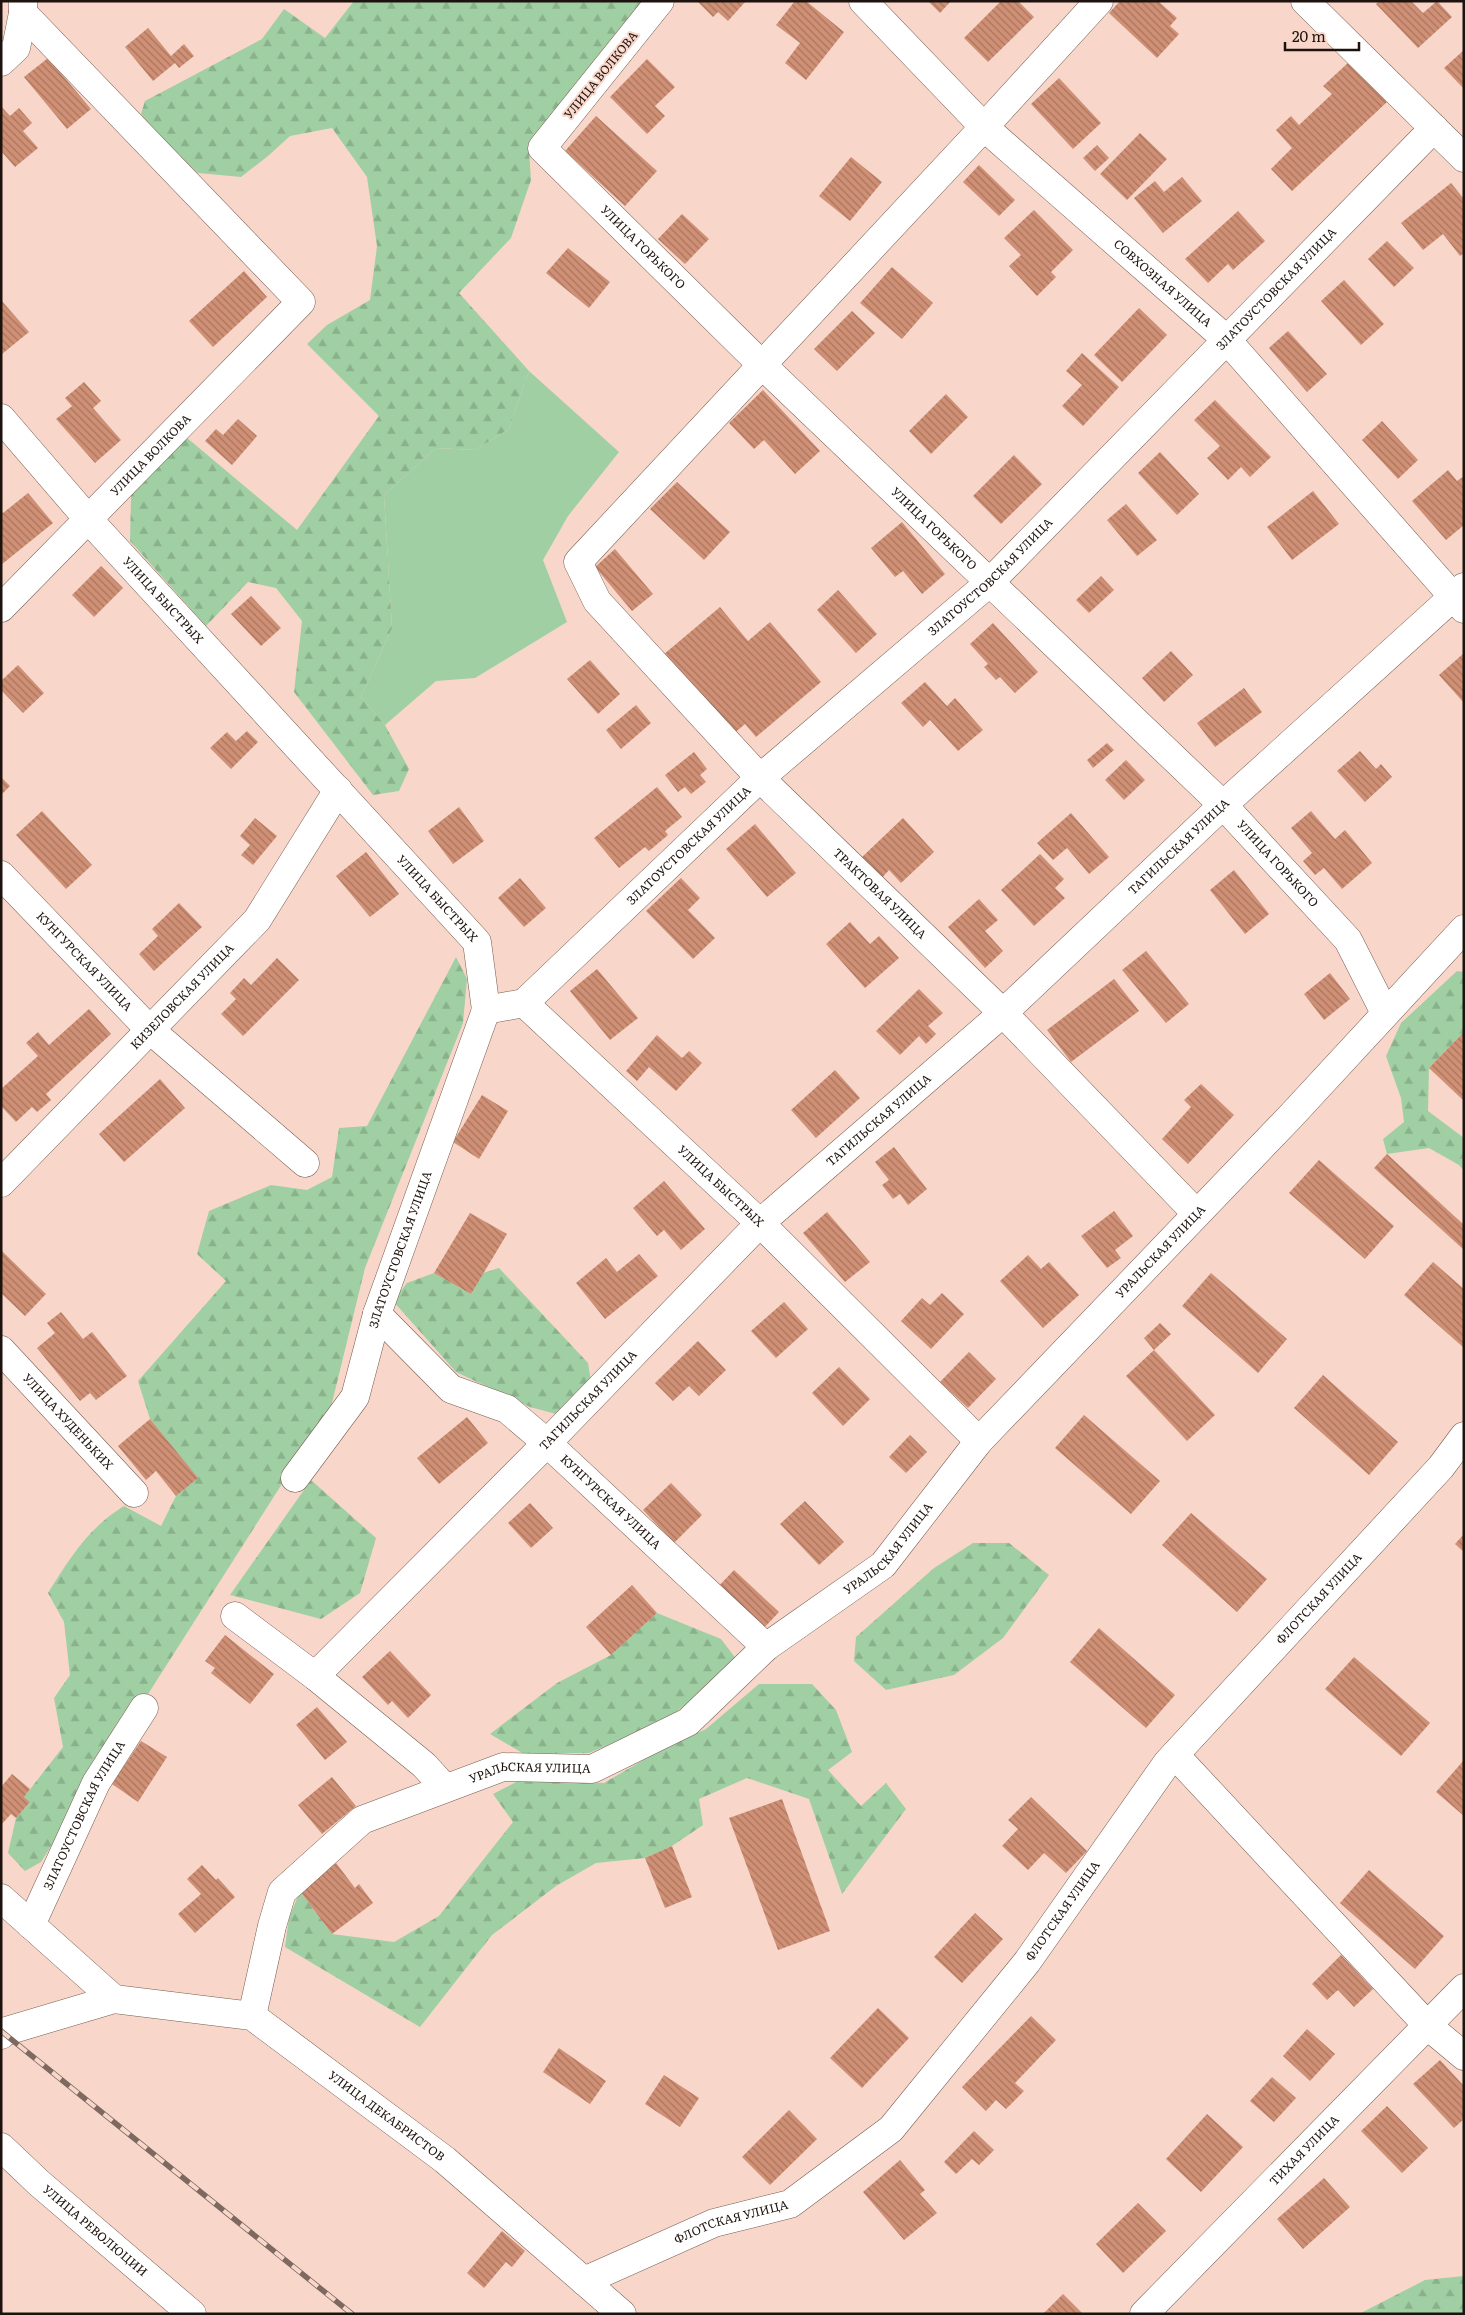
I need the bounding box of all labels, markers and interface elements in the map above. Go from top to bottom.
scale bar [1285,20,1359,52]
text: 20 m [1292,24,1326,47]
street label: УЛИЦА ВОЛКОВА [559,26,641,122]
street label: УЛИЦА ГОРЬКОГО [597,201,690,293]
street label: ЗЛАТОУСТОВСКАЯ УЛИЦА [1211,223,1340,354]
street label: СОВХОЗНАЯ УЛИЦА [1110,235,1216,331]
street label: УЛИЦА ВОЛКОВА [106,409,195,500]
street label: УЛИЦА ГОРЬКОГО [887,483,982,574]
street label: ЗЛАТОУСТОВСКАЯ УЛИЦА [923,513,1056,639]
street label: УЛИЦА БЫСТРЫХ [119,552,209,648]
street label: ЗЛАТОУСТОВСКАЯ УЛИЦА [622,781,755,909]
street label: ТАГИЛЬСКАЯ УЛИЦА [1123,794,1233,899]
street label: УЛИЦА ГОРЬКОГО [1233,816,1323,911]
street label: ТРАКТОВАЯ УЛИЦА [829,843,931,943]
street label: УЛИЦА БЫСТРЫХ [393,850,483,946]
street label: КУНГУРСКАЯ УЛИЦА [33,907,137,1015]
street label: КИЗЕЛОВСКАЯ УЛИЦА [126,939,238,1053]
street label: ТАГИЛЬСКАЯ УЛИЦА [822,1069,935,1170]
street label: УЛИЦА БЫСТРЫХ [674,1141,769,1231]
street label: ЗЛАТОУСТОВСКАЯ УЛИЦА [364,1168,436,1330]
street label: УРАЛЬСКАЯ УЛИЦА [1111,1200,1209,1302]
street label: ТАГИЛЬСКАЯ УЛИЦА [535,1345,641,1454]
street label: УЛИЦА ХУДЕНЬКИХ [19,1369,118,1474]
street label: КУНГУРСКАЯ УЛИЦА [557,1450,666,1553]
street label: УРАЛЬСКАЯ УЛИЦА [839,1498,936,1598]
street label: ФЛОТСКАЯ УЛИЦА [1271,1548,1366,1648]
street label: ЗЛАТОУСТОВСКАЯ УЛИЦА [38,1736,129,1893]
street label: УРАЛЬСКАЯ УЛИЦА [466,1757,591,1787]
street label: ФЛОТСКАЯ УЛИЦА [1020,1857,1104,1965]
street label: УЛИЦА ДЕКАБРИСТОВ [325,2066,449,2165]
street label: ТИХАЯ УЛИЦА [1265,2110,1343,2189]
street label: УЛИЦА РЕВОЛЮЦИИ [39,2180,152,2280]
street label: ФЛОТСКАЯ УЛИЦА [671,2195,790,2248]

